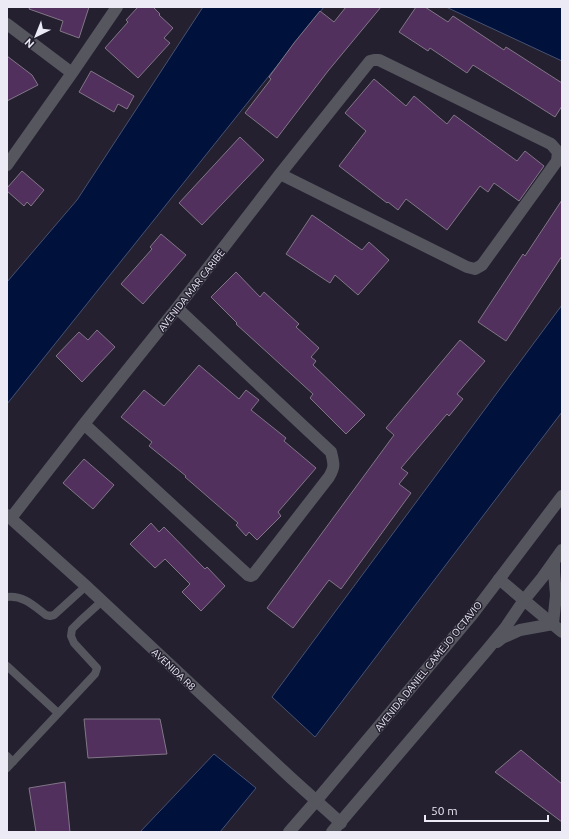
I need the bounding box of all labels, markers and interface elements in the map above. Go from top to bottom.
north arrow [16,16,56,56]
text: N [22,36,36,51]
street label: AVENIDA MAR CARIBE [156,247,227,333]
street label: AVENIDA DANIEL CAMEJO OCTAVIO [373,599,484,733]
street label: AVENIDA R8 [150,646,198,692]
scale bar [425,797,548,823]
text: 50 m [431,804,458,817]

